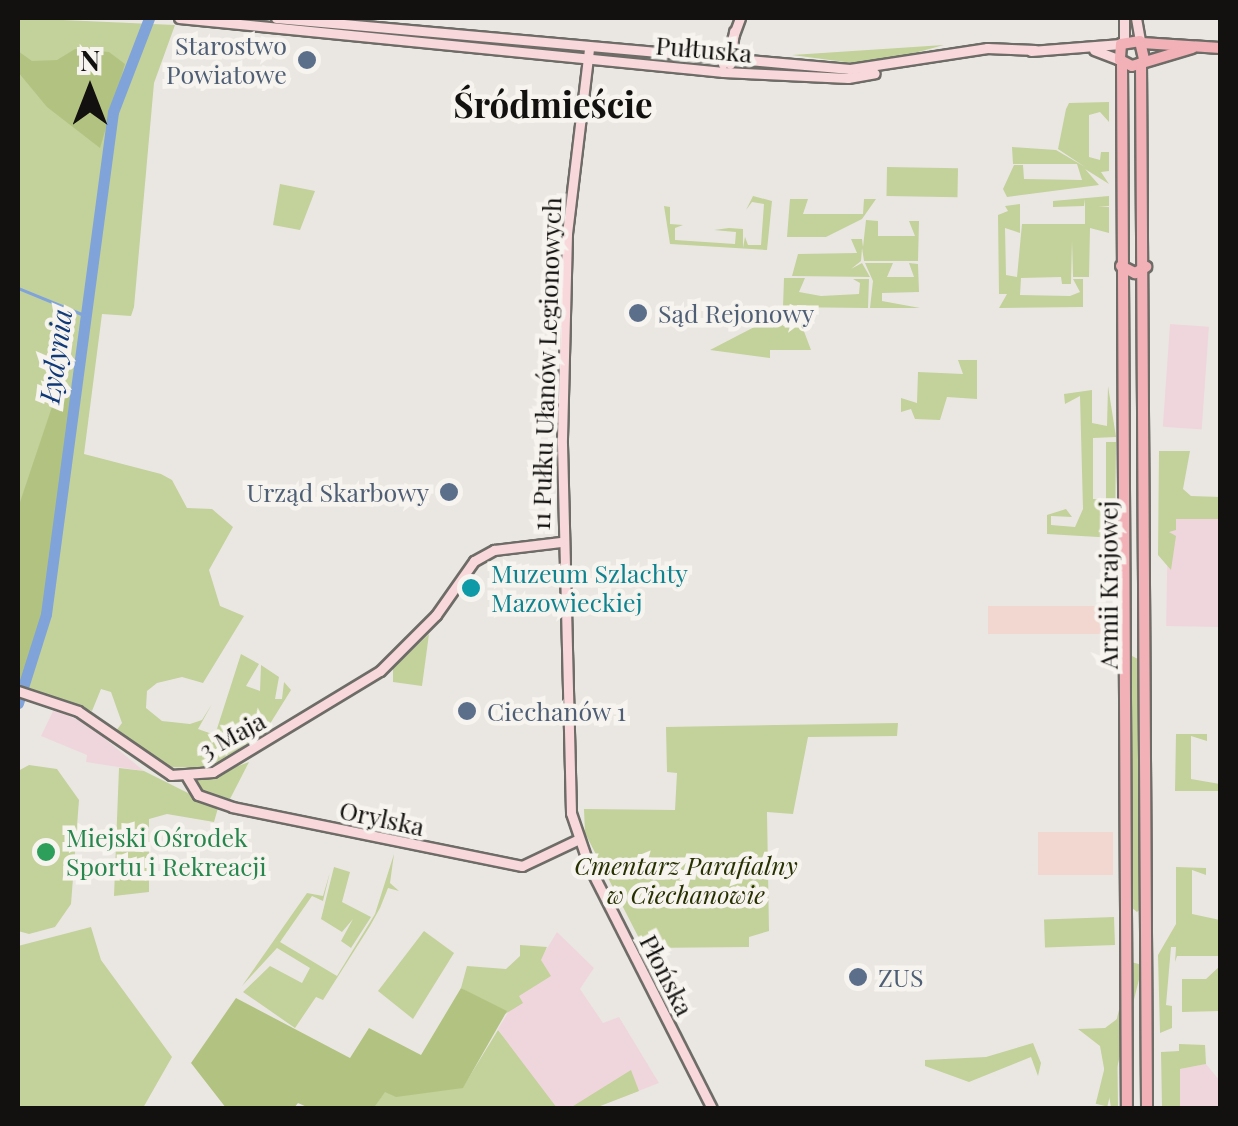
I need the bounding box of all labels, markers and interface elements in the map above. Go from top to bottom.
street label: Pułtuska [654,30,754,68]
place label: Starostwo Powiatowe [166,31,287,90]
north arrow [40,40,140,140]
text: N [80,41,100,78]
marker: Starostwo Powiatowe [296,49,318,71]
district label: Śródmieście [453,83,653,125]
street label: 11 Pułku Ułanów Legionowych [525,196,567,532]
place label: Sąd Rejonowy [658,298,814,328]
marker: Sąd Rejonowy [627,302,649,324]
water label: Łydynia [32,307,78,405]
place label: Urząd Skarbowy [247,477,429,507]
marker: Urząd Skarbowy [438,481,460,503]
street label: Armii Krajowej [1093,501,1123,669]
place label: Muzeum Szlachty Mazowieckiej [491,559,688,618]
marker: Muzeum Szlachty Mazowieckiej [460,577,482,599]
place label: Ciechanów 1 [487,696,627,726]
marker: Ciechanów 1 [456,700,478,722]
street label: 3 Maja [194,705,270,765]
street label: Orylska [337,794,427,842]
place label: Miejski Ośrodek Sportu i Rekreacji [66,823,266,882]
marker: Miejski Ośrodek Sportu i Rekreacji [35,841,57,863]
park label: Cmentarz Parafialny w Ciechanowie [574,851,798,910]
street label: Płońska [634,929,700,1021]
place label: ZUS [878,962,923,992]
marker: ZUS [847,966,869,988]

